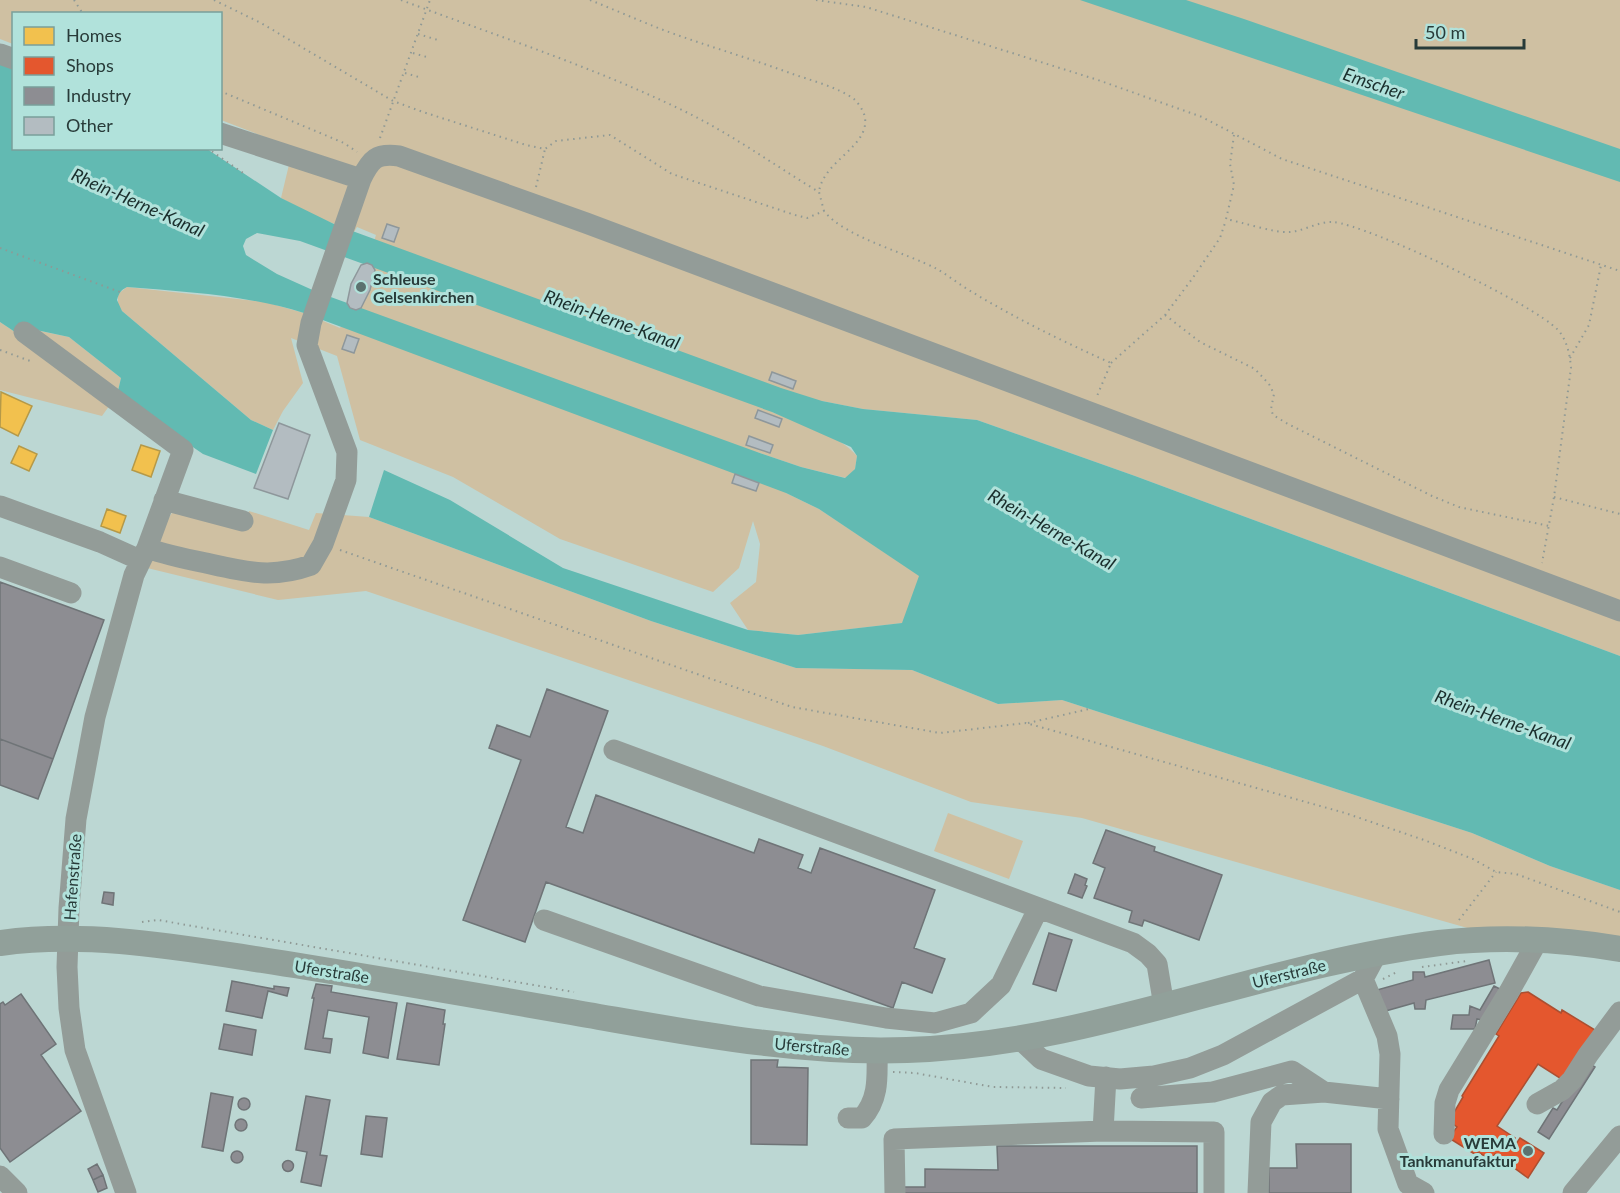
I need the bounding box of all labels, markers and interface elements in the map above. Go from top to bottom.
legend [12,12,222,150]
scale bar [1416,12,1524,50]
text: 50 m [1425,21,1465,43]
text: Homes [66,24,122,46]
text: Shops [66,54,114,76]
water label: Emscher [1341,62,1408,104]
text: Industry [66,84,132,106]
text: Other [66,114,113,136]
water label: Rhein-Herne-Kanal [68,163,208,241]
place label: Schleuse Gelsenkirchen [373,269,474,306]
marker: Schleuse Gelsenkirchen [354,280,368,294]
water label: Rhein-Herne-Kanal [541,284,683,354]
water label: Rhein-Herne-Kanal [985,484,1119,574]
water label: Rhein-Herne-Kanal [1432,684,1574,754]
street label: Hafenstraße [60,833,84,921]
street label: Uferstraße [1250,955,1328,991]
street label: Uferstraße [293,956,371,986]
street label: Uferstraße [774,1033,850,1059]
place label: WEMA Tankmanufaktur [1400,1133,1517,1170]
marker: WEMA Tankmanufaktur [1521,1144,1535,1158]

